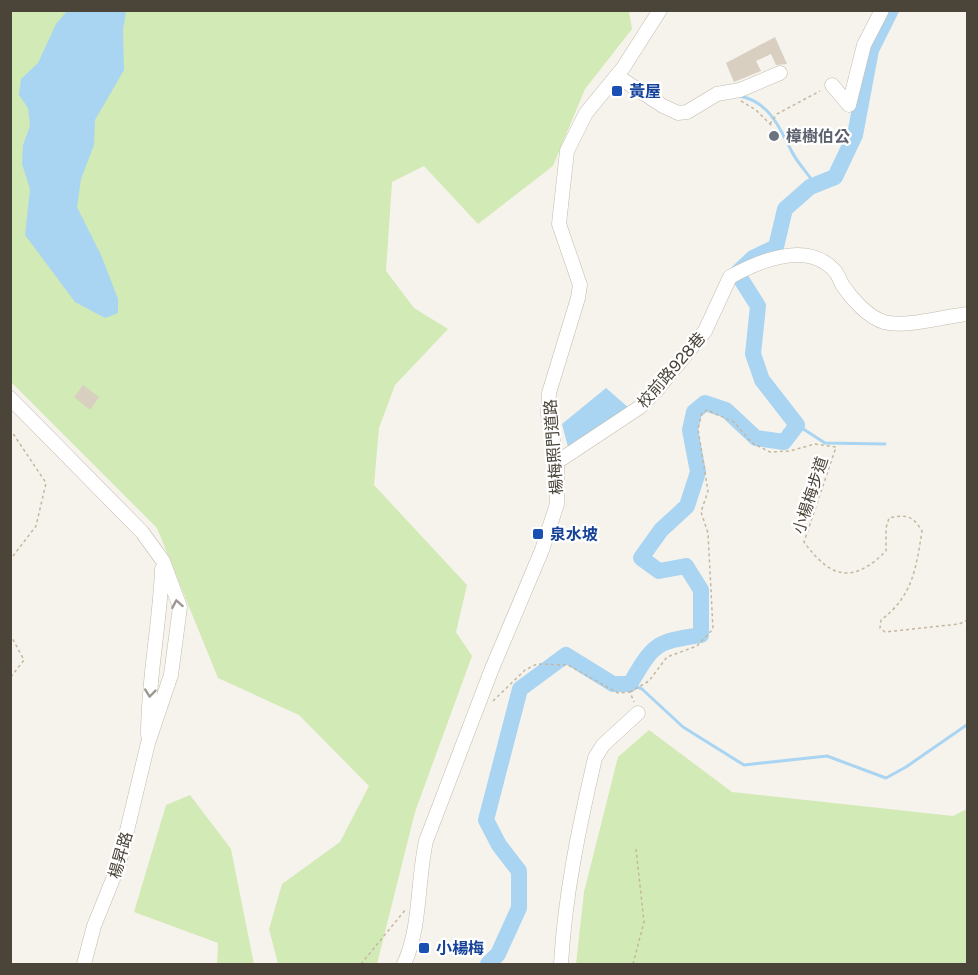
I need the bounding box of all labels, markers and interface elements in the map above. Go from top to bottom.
place label: 黃屋 [629,82,661,101]
marker: 黃屋 [610,84,624,98]
place label: 樟樹伯公 [786,127,850,146]
marker: 樟樹伯公 [767,129,781,143]
street label: 校前路928巷 [633,329,709,412]
street label: 楊梅照門道路 [541,398,566,496]
street label: 小楊梅步道 [789,454,832,536]
place label: 泉水坡 [550,525,598,544]
marker: 泉水坡 [531,527,545,541]
one-way arrow [171,599,184,609]
one-way arrow [144,688,157,697]
street label: 楊昇路 [105,829,136,881]
place label: 小楊梅 [436,939,484,958]
marker: 小楊梅 [417,941,431,955]

